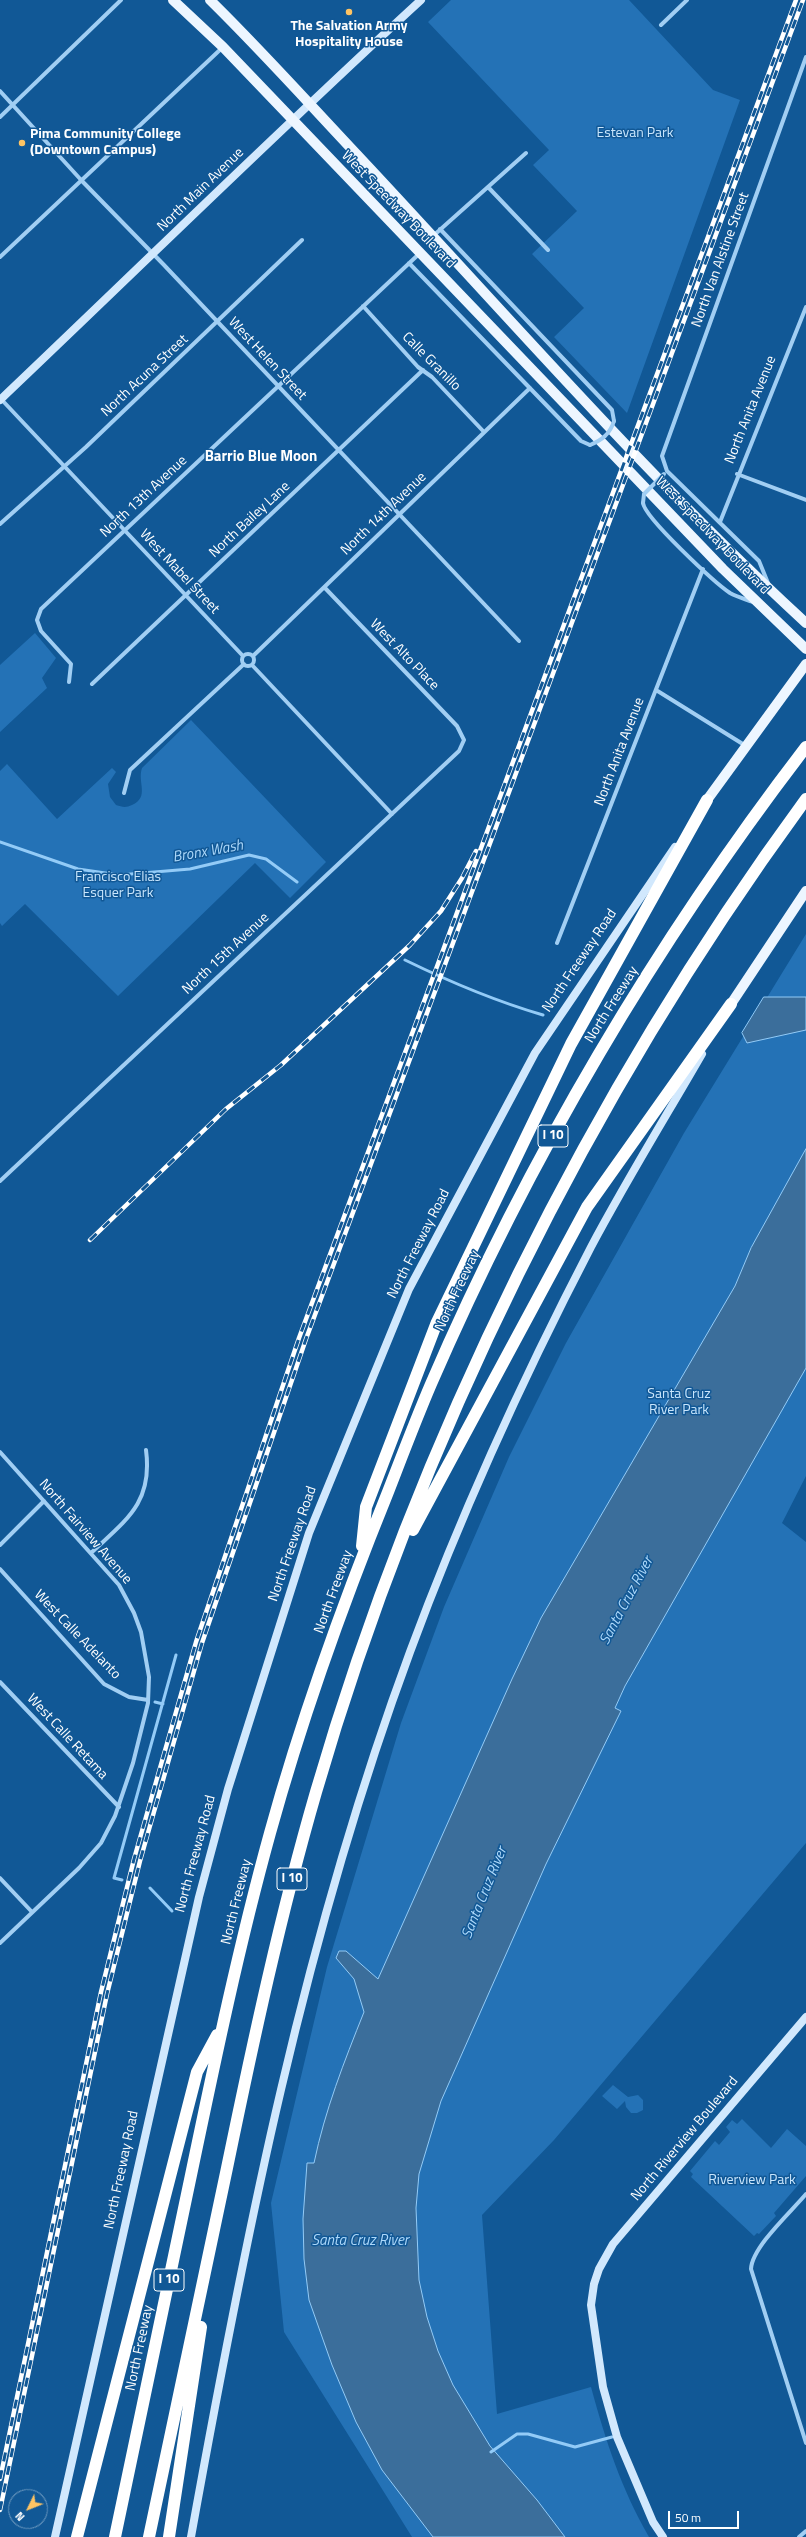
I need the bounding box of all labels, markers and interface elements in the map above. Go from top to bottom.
marker: The Salvation Army Hospitality House [344,7,354,17]
place label: The Salvation Army Hospitality House [290,19,408,52]
park label: Estevan Park [596,126,674,142]
place label: Pima Community College (Downtown Campus) [30,127,181,160]
marker: Pima Community College (Downtown Campus) [17,138,27,148]
street label: North Main Avenue [154,145,248,235]
street label: West Speedway Boulevard [337,148,459,272]
street label: North Van Alstine Street [689,190,753,330]
street label: West Helen Street [224,314,310,404]
street label: Calle Granillo [398,329,464,395]
street label: North Acuna Street [98,331,192,421]
street label: North Anita Avenue [722,354,780,466]
district label: Barrio Blue Moon [205,448,317,466]
street label: North 13th Avenue [97,453,191,541]
street label: North 14th Avenue [338,469,430,559]
street label: West Speedway Boulevard [651,474,773,598]
street label: North Bailey Lane [206,478,294,562]
street label: West Mabel Street [136,526,222,618]
street label: West Alto Place [366,616,442,694]
street label: North Anita Avenue [592,695,648,809]
water label: Bronx Wash [171,837,245,867]
park label: Francisco Elias Esquer Park [75,870,161,902]
street label: North Freeway Road [539,906,621,1016]
street label: North 15th Avenue [179,910,273,998]
street label: North Freeway [582,964,642,1046]
road number: I 10 [538,1125,568,1147]
street label: North Freeway Road [384,1186,454,1302]
street label: North Freeway [432,1248,484,1334]
park label: Santa Cruz River Park [647,1387,711,1420]
street label: North Fairview Avenue [35,1476,135,1588]
street label: North Freeway Road [265,1484,321,1604]
street label: North Freeway [311,1548,357,1636]
water label: Santa Cruz River [596,1554,658,1648]
street label: West Calle Adelanto [30,1587,124,1683]
street label: West Calle Retama [23,1691,111,1783]
street label: North Freeway Road [172,1794,220,1914]
water label: Santa Cruz River [458,1845,512,1941]
street label: North Freeway [218,1858,256,1946]
road number: I 10 [277,1868,307,1890]
street label: North Riverview Boulevard [628,2073,742,2205]
street label: North Freeway Road [101,2109,143,2231]
park label: Riverview Park [708,2173,796,2189]
water label: Santa Cruz River [311,2232,409,2250]
road number: I 10 [154,2269,184,2291]
street label: North Freeway [123,2304,157,2392]
north arrow [8,2489,48,2529]
scale bar [670,2503,741,2529]
text: N [12,2508,28,2525]
text: 50 m [675,2508,701,2527]

